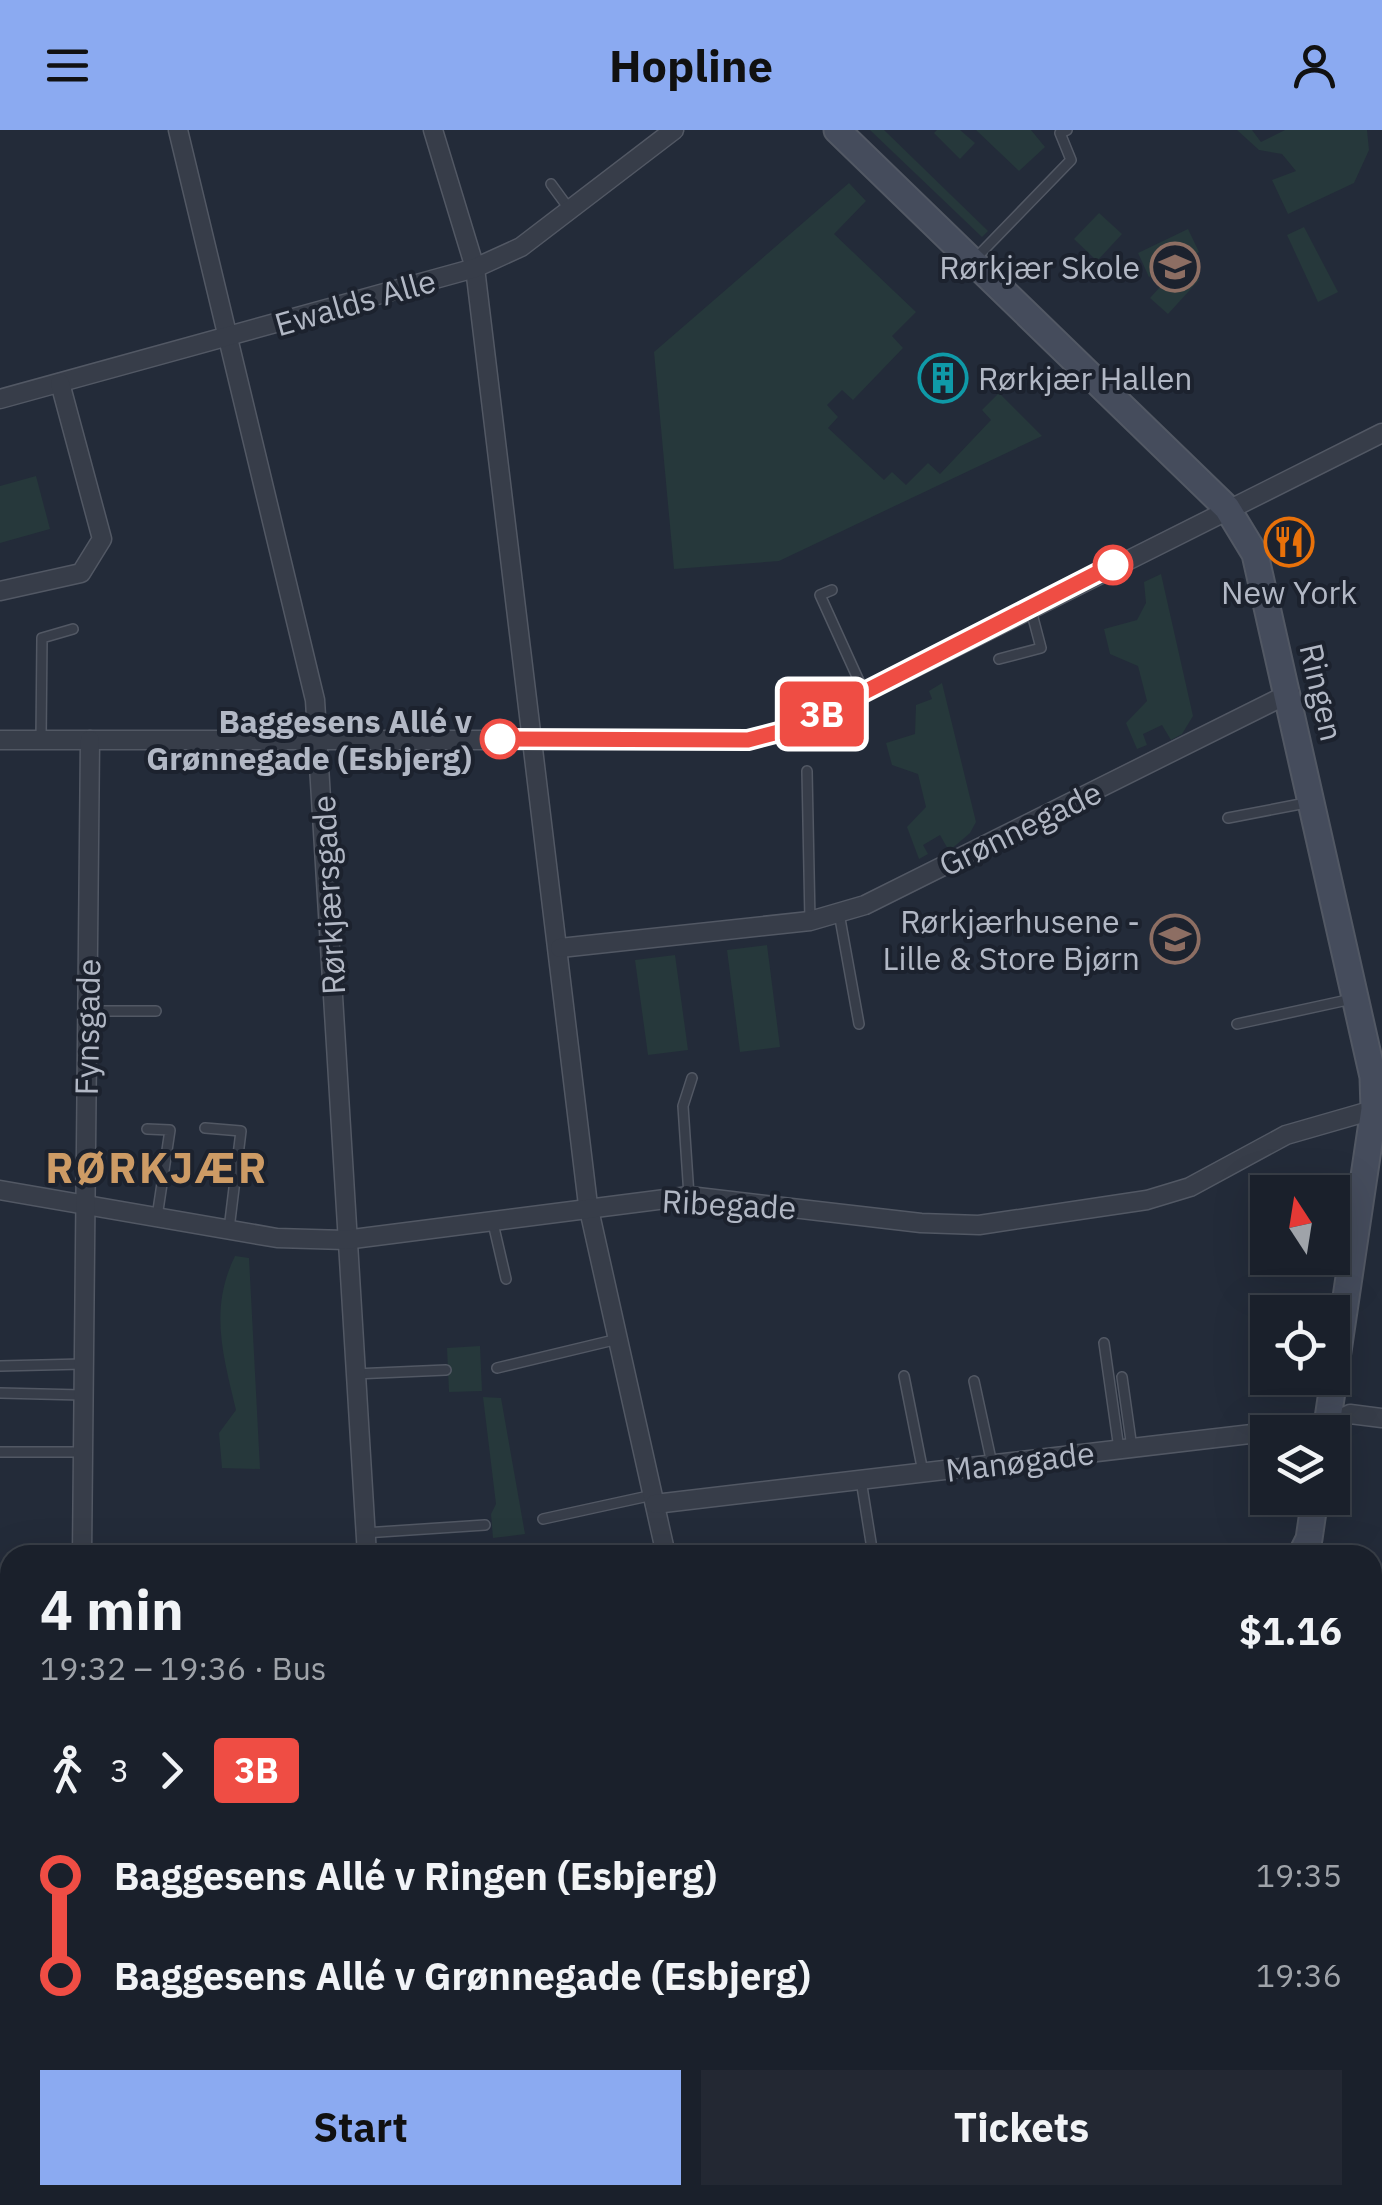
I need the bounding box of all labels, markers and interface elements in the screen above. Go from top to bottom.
text: Hopline [609,36,773,94]
icon: menu [40,38,95,93]
icon: person [1287,38,1342,93]
school or university icon: Rørkjær Skole [1149,241,1201,293]
place label: Rørkjær Skole [939,246,1140,288]
street label: Ewalds Alle [270,259,440,345]
building icon: Rørkjær Hallen [917,352,969,404]
place label: Rørkjær Hallen [978,357,1192,399]
restaurant icon: New York [1263,516,1315,568]
unlabelled marker [1094,546,1132,584]
place label: New York [1221,571,1357,613]
street label: Ringen [1290,639,1354,745]
line badge: 3B [777,682,867,746]
text: 3B [800,691,844,737]
place label: Baggesens Allé v Grønnegade (Esbjerg) [146,700,472,779]
marker: Baggesens Allé v Grønnegade (Esbjerg) [481,720,519,758]
street label: Grønnegade [932,771,1108,885]
street label: Rørkjærsgade [302,794,354,996]
place label: Rørkjærhusene - Lille & Store Bjørn [883,900,1140,979]
school or university icon: Rørkjærhusene - Lille & Store Bjørn [1149,913,1201,965]
street label: Fynsgade [65,958,109,1096]
district label: RØRKJÆR [45,1140,269,1195]
north arrow [1250,1175,1350,1275]
map controls [1250,1175,1350,1515]
street label: Ribegade [661,1180,797,1228]
button: locate [1250,1295,1350,1395]
button: layers [1250,1415,1350,1515]
street label: Manøgade [943,1431,1097,1491]
text: 4 min [40,1574,184,1645]
text: $1.16 [1239,1606,1342,1655]
text: 19:32 – 19:36 · Bus [40,1647,326,1689]
icon: walk [40,1743,95,1798]
icon: forward [144,1743,199,1798]
text: 3B [234,1747,279,1793]
text: 3 [110,1749,129,1791]
text: Baggesens Allé v Ringen (Esbjerg) [114,1851,717,1900]
text: 19:35 [1256,1854,1342,1896]
text: Baggesens Allé v Grønnegade (Esbjerg) [114,1951,811,2000]
text: 19:36 [1256,1954,1342,1996]
button: Start [40,2070,681,2185]
button: Tickets [701,2070,1342,2185]

